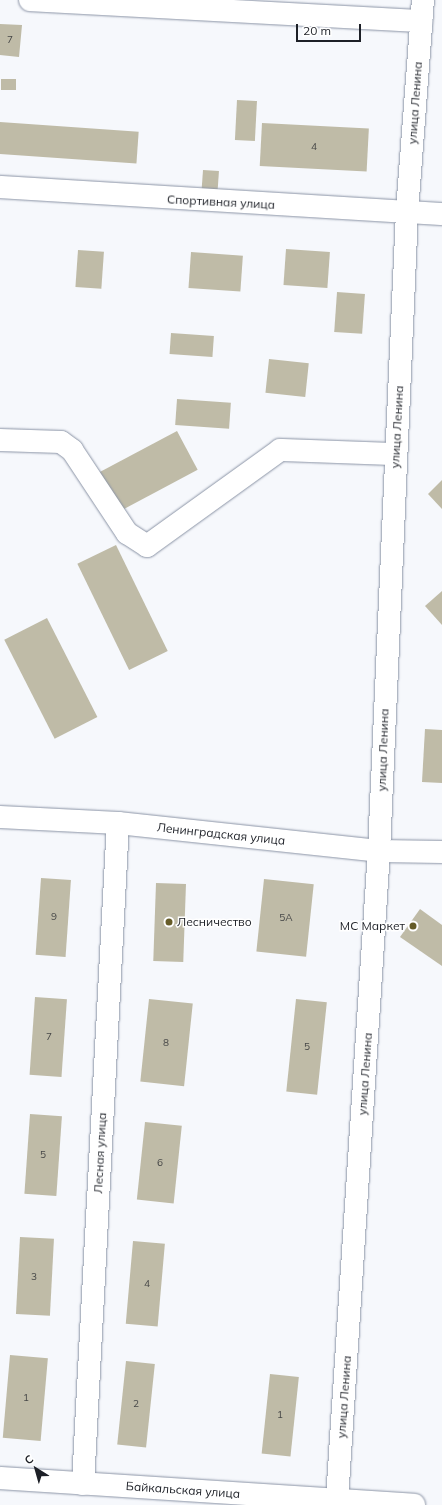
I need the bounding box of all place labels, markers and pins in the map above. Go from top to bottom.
place label: Лесничество [177,915,252,929]
marker: Лесничество [164,917,174,927]
place label: МС Маркет [340,919,405,933]
marker: МС Маркет [408,921,418,931]

